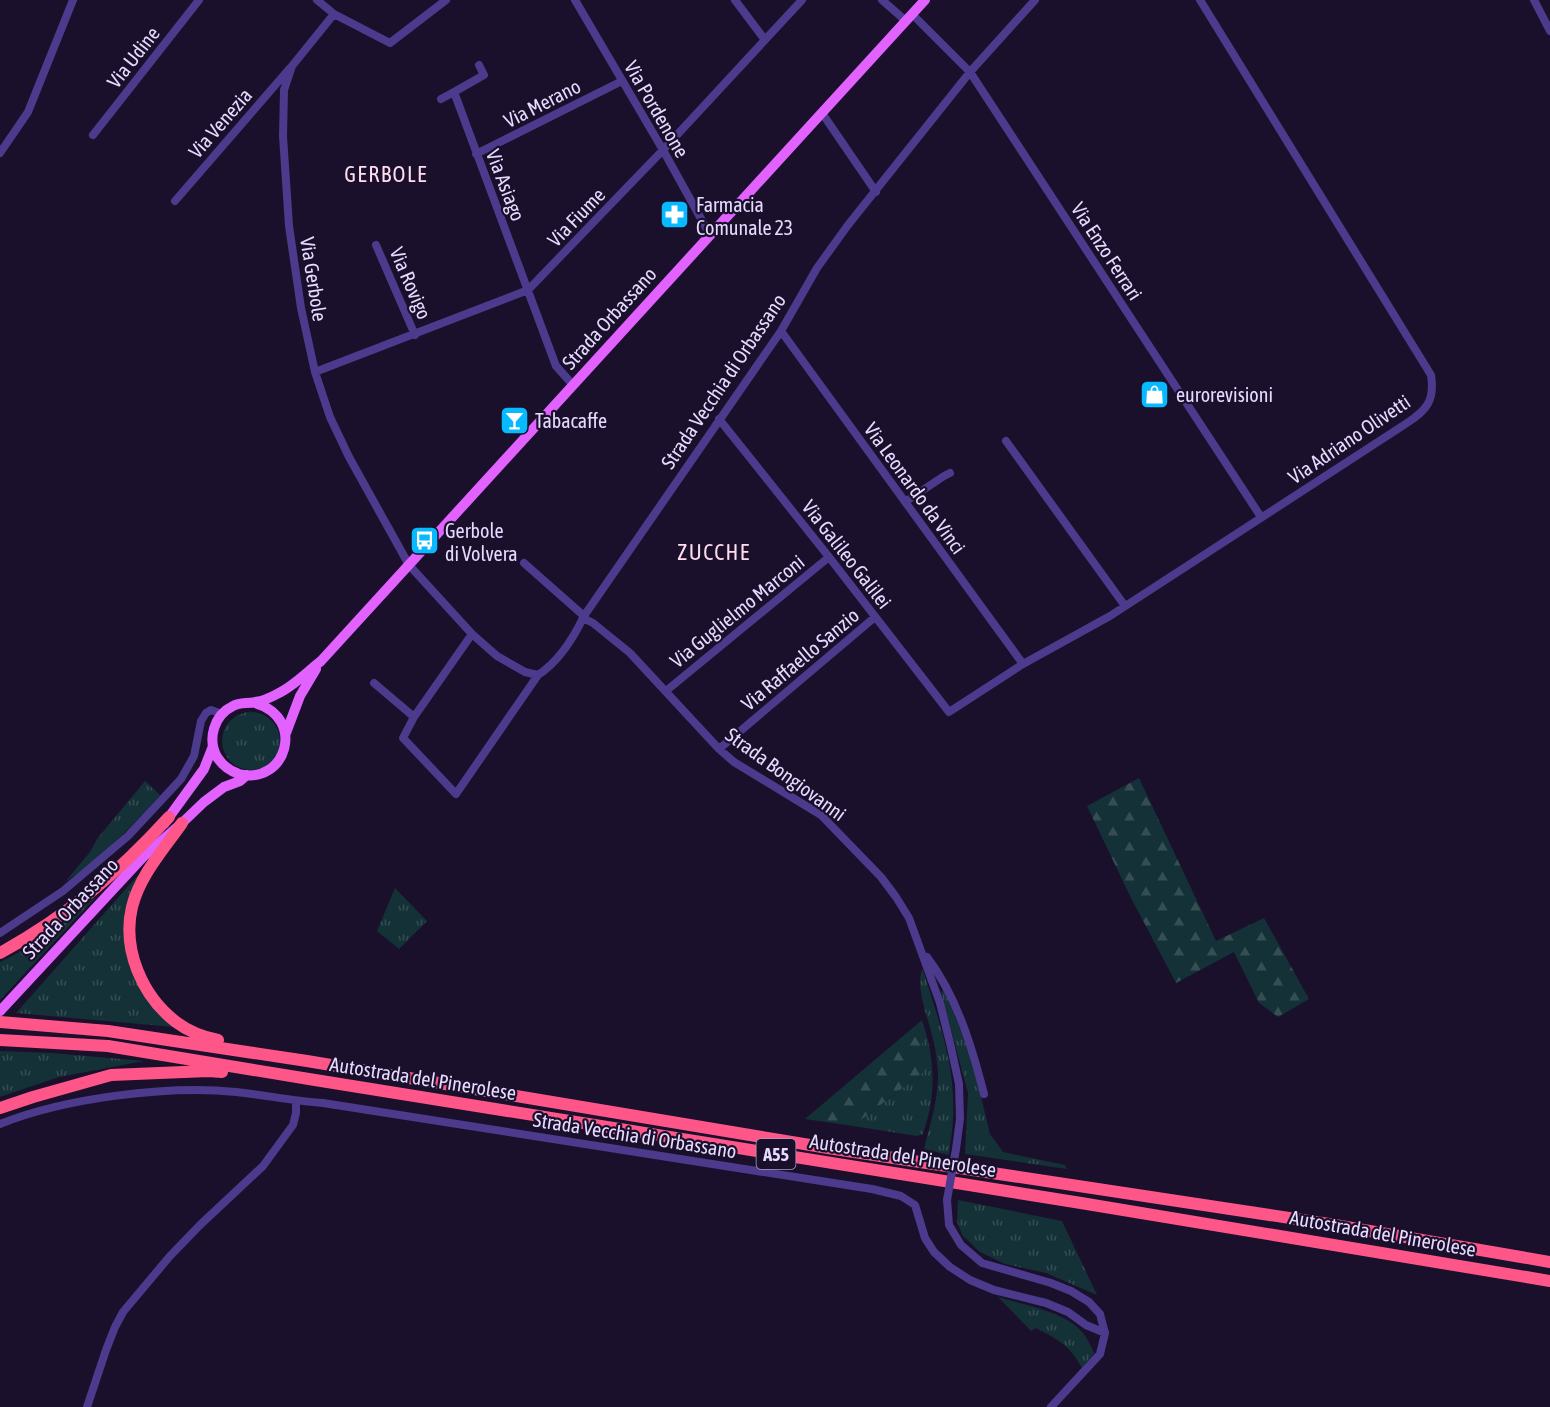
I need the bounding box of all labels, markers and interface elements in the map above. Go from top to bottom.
street label: Via Udine [102,22,164,92]
street label: Via Pordenone [620,57,694,161]
street label: Via Merano [500,74,584,132]
street label: Via Venezia [184,84,256,162]
street label: Via Asiago [482,146,530,224]
district label: GERBOLE [344,161,428,187]
street label: Via Fiume [543,183,609,251]
place label: Farmacia Comunale 23 [696,193,793,239]
street label: Via Enzo Ferrari [1067,198,1147,304]
pharmacy icon: Farmacia Comunale 23 [659,199,691,231]
street label: Via Gerbole [296,235,332,323]
street label: Via Rovigo [386,243,436,323]
street label: Strada Orbassano [557,262,661,374]
street label: Strada Vecchia di Orbassano [656,289,790,473]
shop icon: eurorevisioni [1139,378,1171,410]
place label: eurorevisioni [1176,383,1273,406]
street label: Via Adriano Olivetti [1284,390,1414,488]
bar icon: Tabacaffe [498,404,530,436]
place label: Tabacaffe [535,409,607,432]
street label: Via Leonardo da Vinci [860,418,970,558]
street label: Via Galileo Galilei [798,495,896,613]
place label: Gerbole di Volvera [445,519,517,565]
bus stop icon: Gerbole di Volvera [408,525,440,557]
district label: ZUCCHE [677,539,751,565]
street label: Via Guglielmo Marconi [665,550,809,672]
street label: Via Raffaello Sanzio [737,603,863,715]
street label: Strada Bongiovanni [721,723,851,825]
street label: Strada Orbassano [17,853,123,963]
street label: Autostrada del Pinerolese [328,1052,518,1104]
street label: Strada Vecchia di Orbassano [532,1108,738,1162]
street label: Autostrada del Pinerolese [808,1129,998,1181]
road number: A55 [756,1139,796,1169]
street label: Autostrada del Pinerolese [1288,1205,1478,1261]

